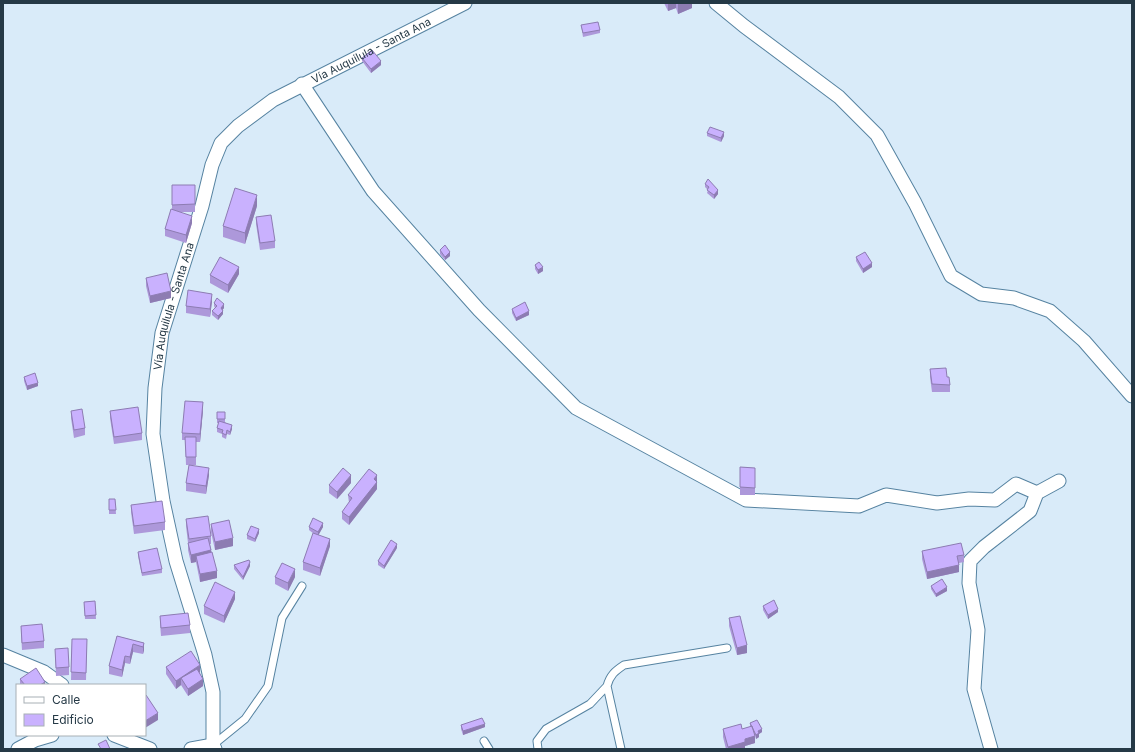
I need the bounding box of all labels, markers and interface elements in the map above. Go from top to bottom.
street label: Vía Auquilula - Santa Ana [309,14,433,86]
street label: Vía Auquilula - Santa Ana [150,241,197,371]
legend [16,684,146,736]
text: Calle [52,692,80,707]
text: Edificio [52,712,94,727]

